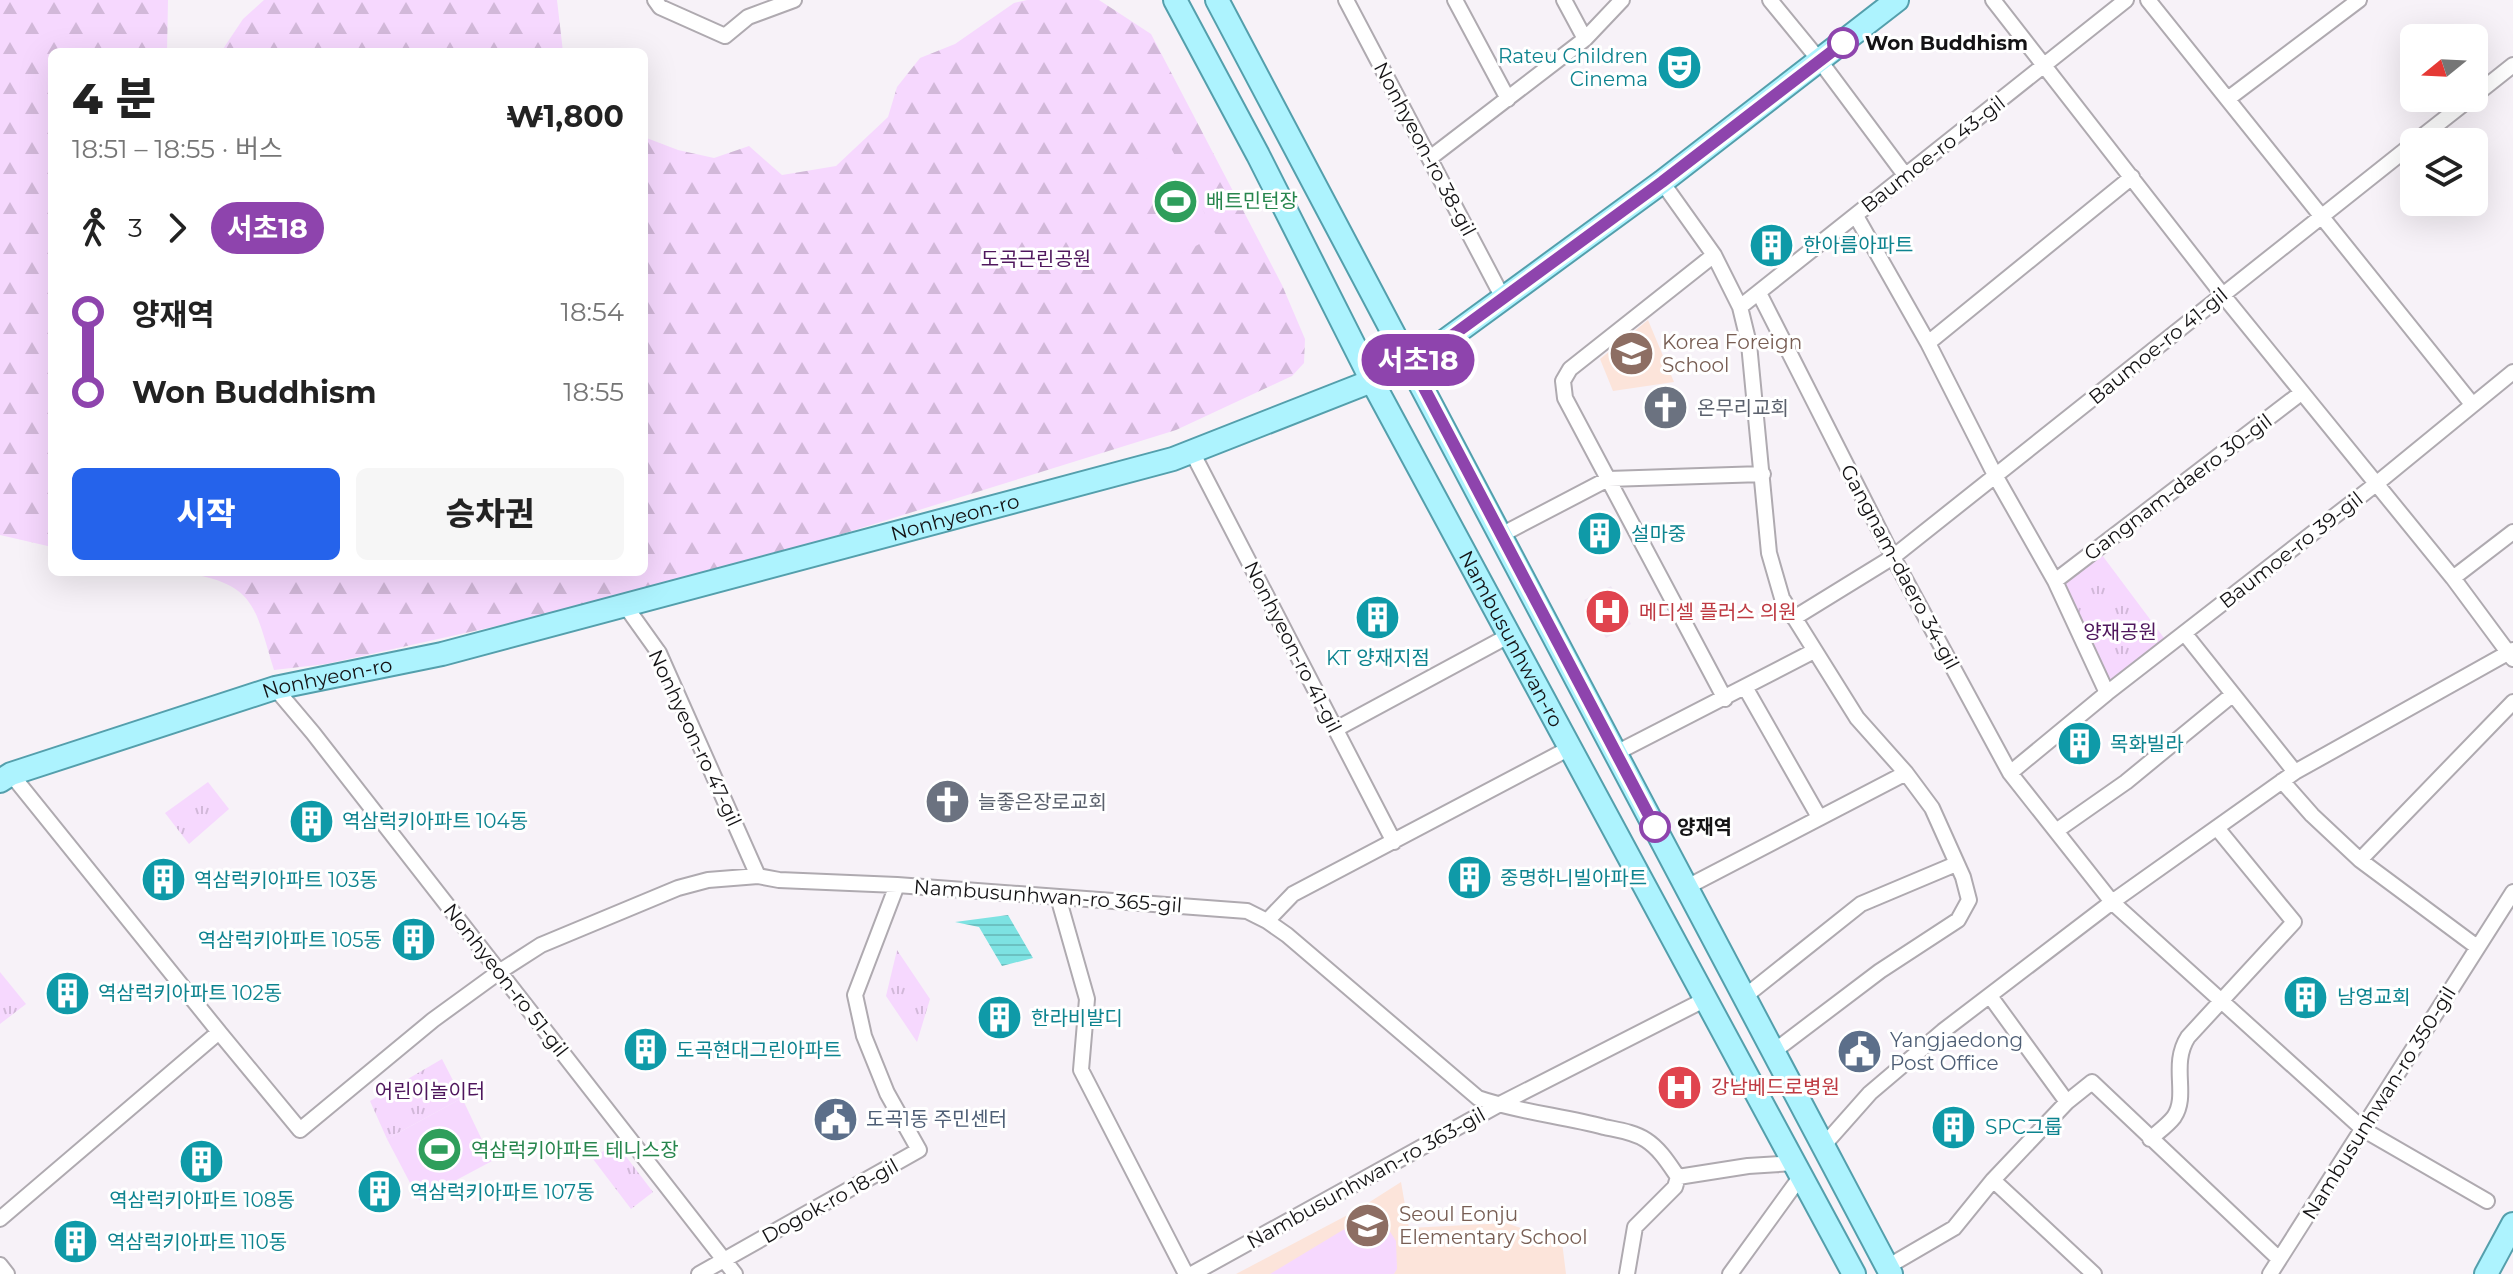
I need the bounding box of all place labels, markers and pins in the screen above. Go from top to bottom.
marker: Won Buddhism [1828,28,1858,58]
place label: Won Buddhism [1865,31,2028,55]
theatre icon: Rateu Children Cinema [1655,43,1703,91]
place label: Rateu Children Cinema [1498,44,1648,91]
sports icon: 배트민턴장 [1151,177,1199,225]
place label: 배트민턴장 [1206,189,1298,213]
building icon: 한아름아파트 [1748,221,1796,269]
place label: 한아름아파트 [1803,233,1913,257]
school or university icon: Korea Foreign School [1607,330,1655,378]
place label: Korea Foreign School [1662,330,1802,377]
church icon: 온무리교회 [1642,384,1690,432]
place label: 온무리교회 [1697,396,1789,420]
building icon: 설마중 [1576,510,1624,558]
place label: 설마중 [1631,522,1686,546]
hospital icon: 메디셀 플러스 의원 [1584,588,1632,636]
building icon: KT 양재지점 [1354,594,1402,642]
place label: 메디셀 플러스 의원 [1639,600,1797,624]
place label: KT 양재지점 [1326,646,1430,670]
building icon: 목화빌라 [2055,720,2103,768]
place label: 목화빌라 [2110,732,2184,756]
church icon: 늘좋은장로교회 [923,778,971,826]
place label: 늘좋은장로교회 [978,790,1107,814]
building icon: 역삼럭키아파트 104동 [287,797,335,845]
place label: 역삼럭키아파트 104동 [342,809,528,833]
marker: 양재역 [1640,812,1670,842]
place label: 양재역 [1677,815,1732,839]
building icon: 중명하니빌아파트 [1445,854,1493,902]
building icon: 역삼럭키아파트 103동 [139,856,187,904]
place label: 중명하니빌아파트 [1500,866,1647,890]
place label: 역삼럭키아파트 103동 [194,868,378,892]
building icon: 역삼럭키아파트 105동 [389,916,437,964]
place label: 역삼럭키아파트 105동 [198,928,382,952]
building icon: 역삼럭키아파트 102동 [43,969,91,1017]
building icon: 남영교회 [2282,973,2330,1021]
place label: 역삼럭키아파트 102동 [98,981,282,1005]
place label: 남영교회 [2337,985,2411,1009]
building icon: 한라비발디 [976,994,1024,1042]
place label: 한라비발디 [1031,1006,1123,1030]
building icon: 도곡현대그린아파트 [621,1026,669,1074]
public building icon: Yangjaedong Post Office [1835,1027,1883,1075]
place label: Yangjaedong Post Office [1890,1028,2023,1075]
place label: 도곡현대그린아파트 [676,1038,842,1062]
hospital icon: 강남베드로병원 [1656,1063,1704,1111]
place label: 강남베드로병원 [1711,1075,1840,1099]
public building icon: 도곡1동 주민센터 [811,1095,859,1143]
building icon: SPC그룹 [1930,1103,1978,1151]
place label: 도곡1동 주민센터 [866,1107,1007,1131]
place label: SPC그룹 [1985,1115,2063,1139]
sports icon: 역삼럭키아파트 테니스장 [416,1126,464,1174]
building icon: 역삼럭키아파트 108동 [178,1137,226,1185]
place label: 역삼럭키아파트 테니스장 [471,1138,679,1162]
building icon: 역삼럭키아파트 107동 [355,1168,403,1216]
place label: 역삼럭키아파트 107동 [410,1180,595,1204]
place label: 역삼럭키아파트 108동 [109,1188,295,1212]
school or university icon: Seoul Eonju Elementary School [1344,1202,1392,1250]
place label: Seoul Eonju Elementary School [1399,1202,1588,1249]
building icon: 역삼럭키아파트 110동 [52,1218,100,1266]
place label: 역삼럭키아파트 110동 [107,1230,287,1254]

